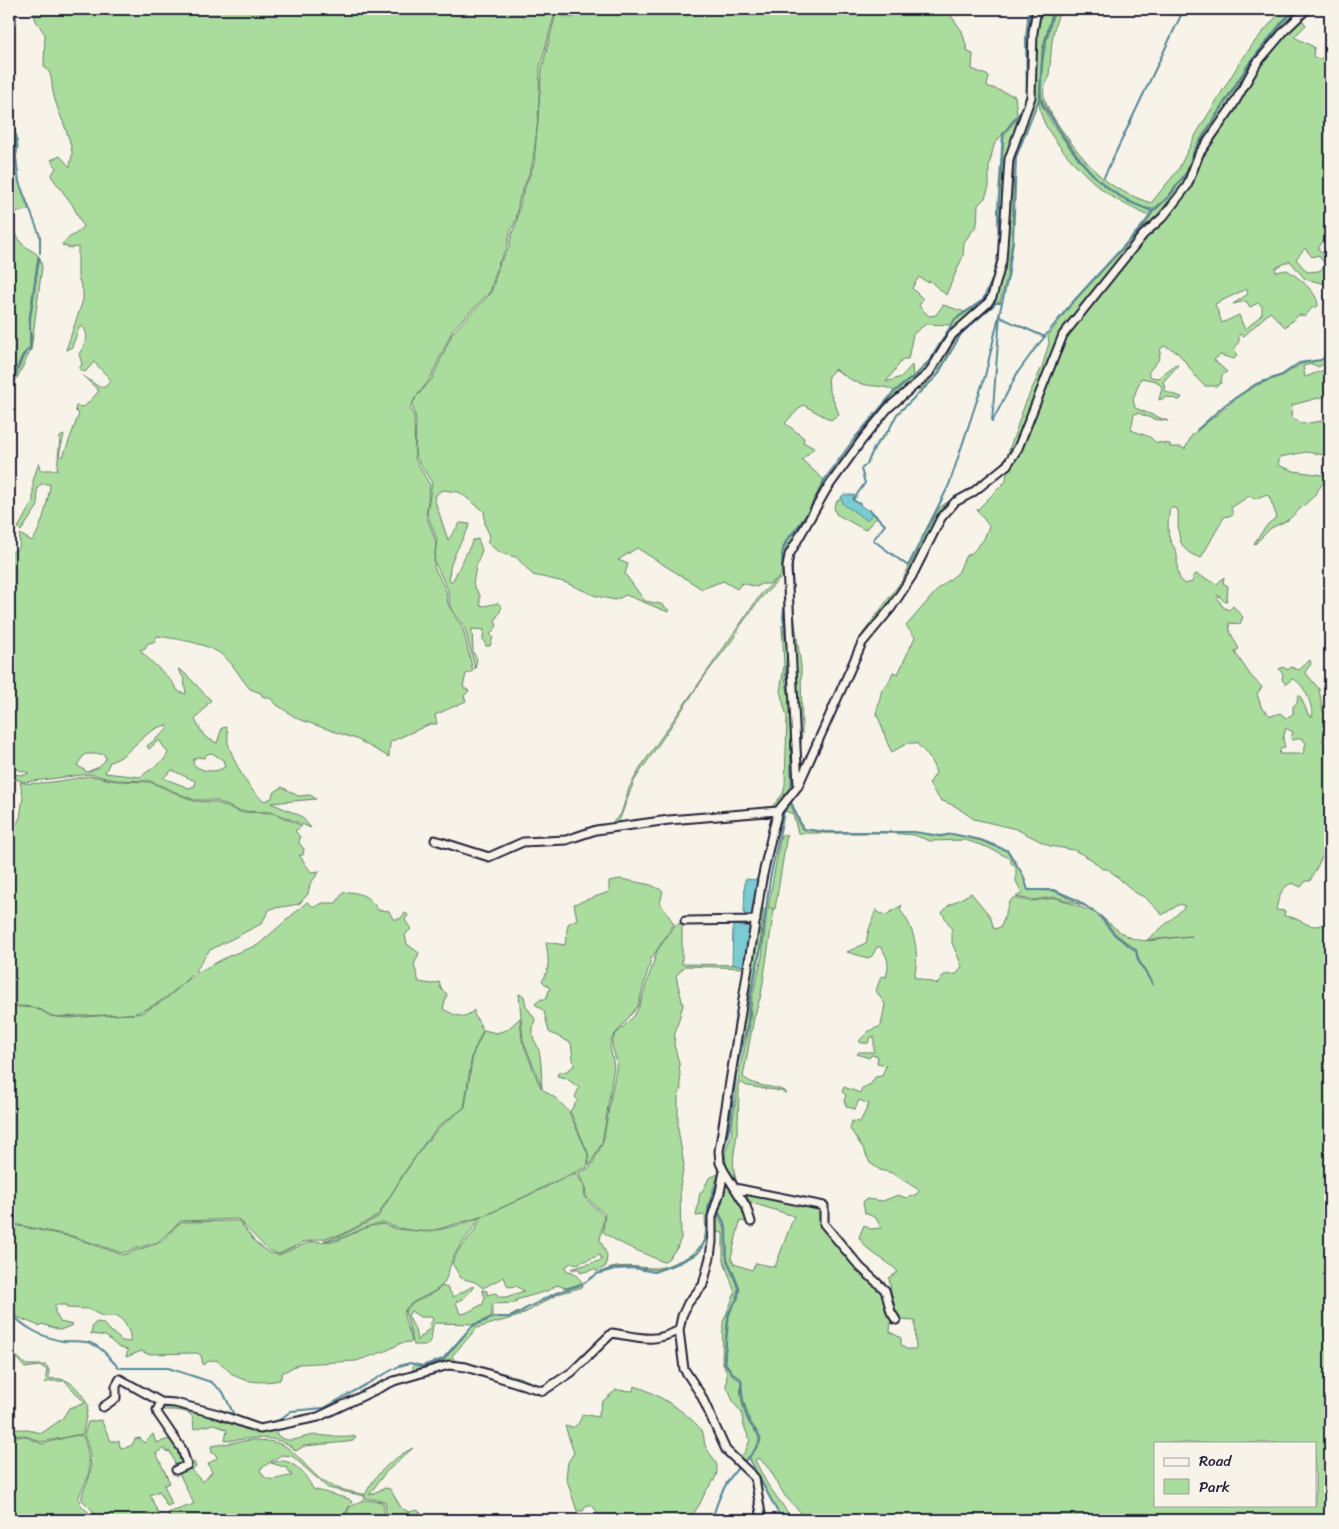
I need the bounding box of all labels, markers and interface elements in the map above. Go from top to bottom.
legend [1154,1442,1316,1506]
text: Road [1199,1448,1232,1474]
text: Park [1199,1474,1230,1500]

